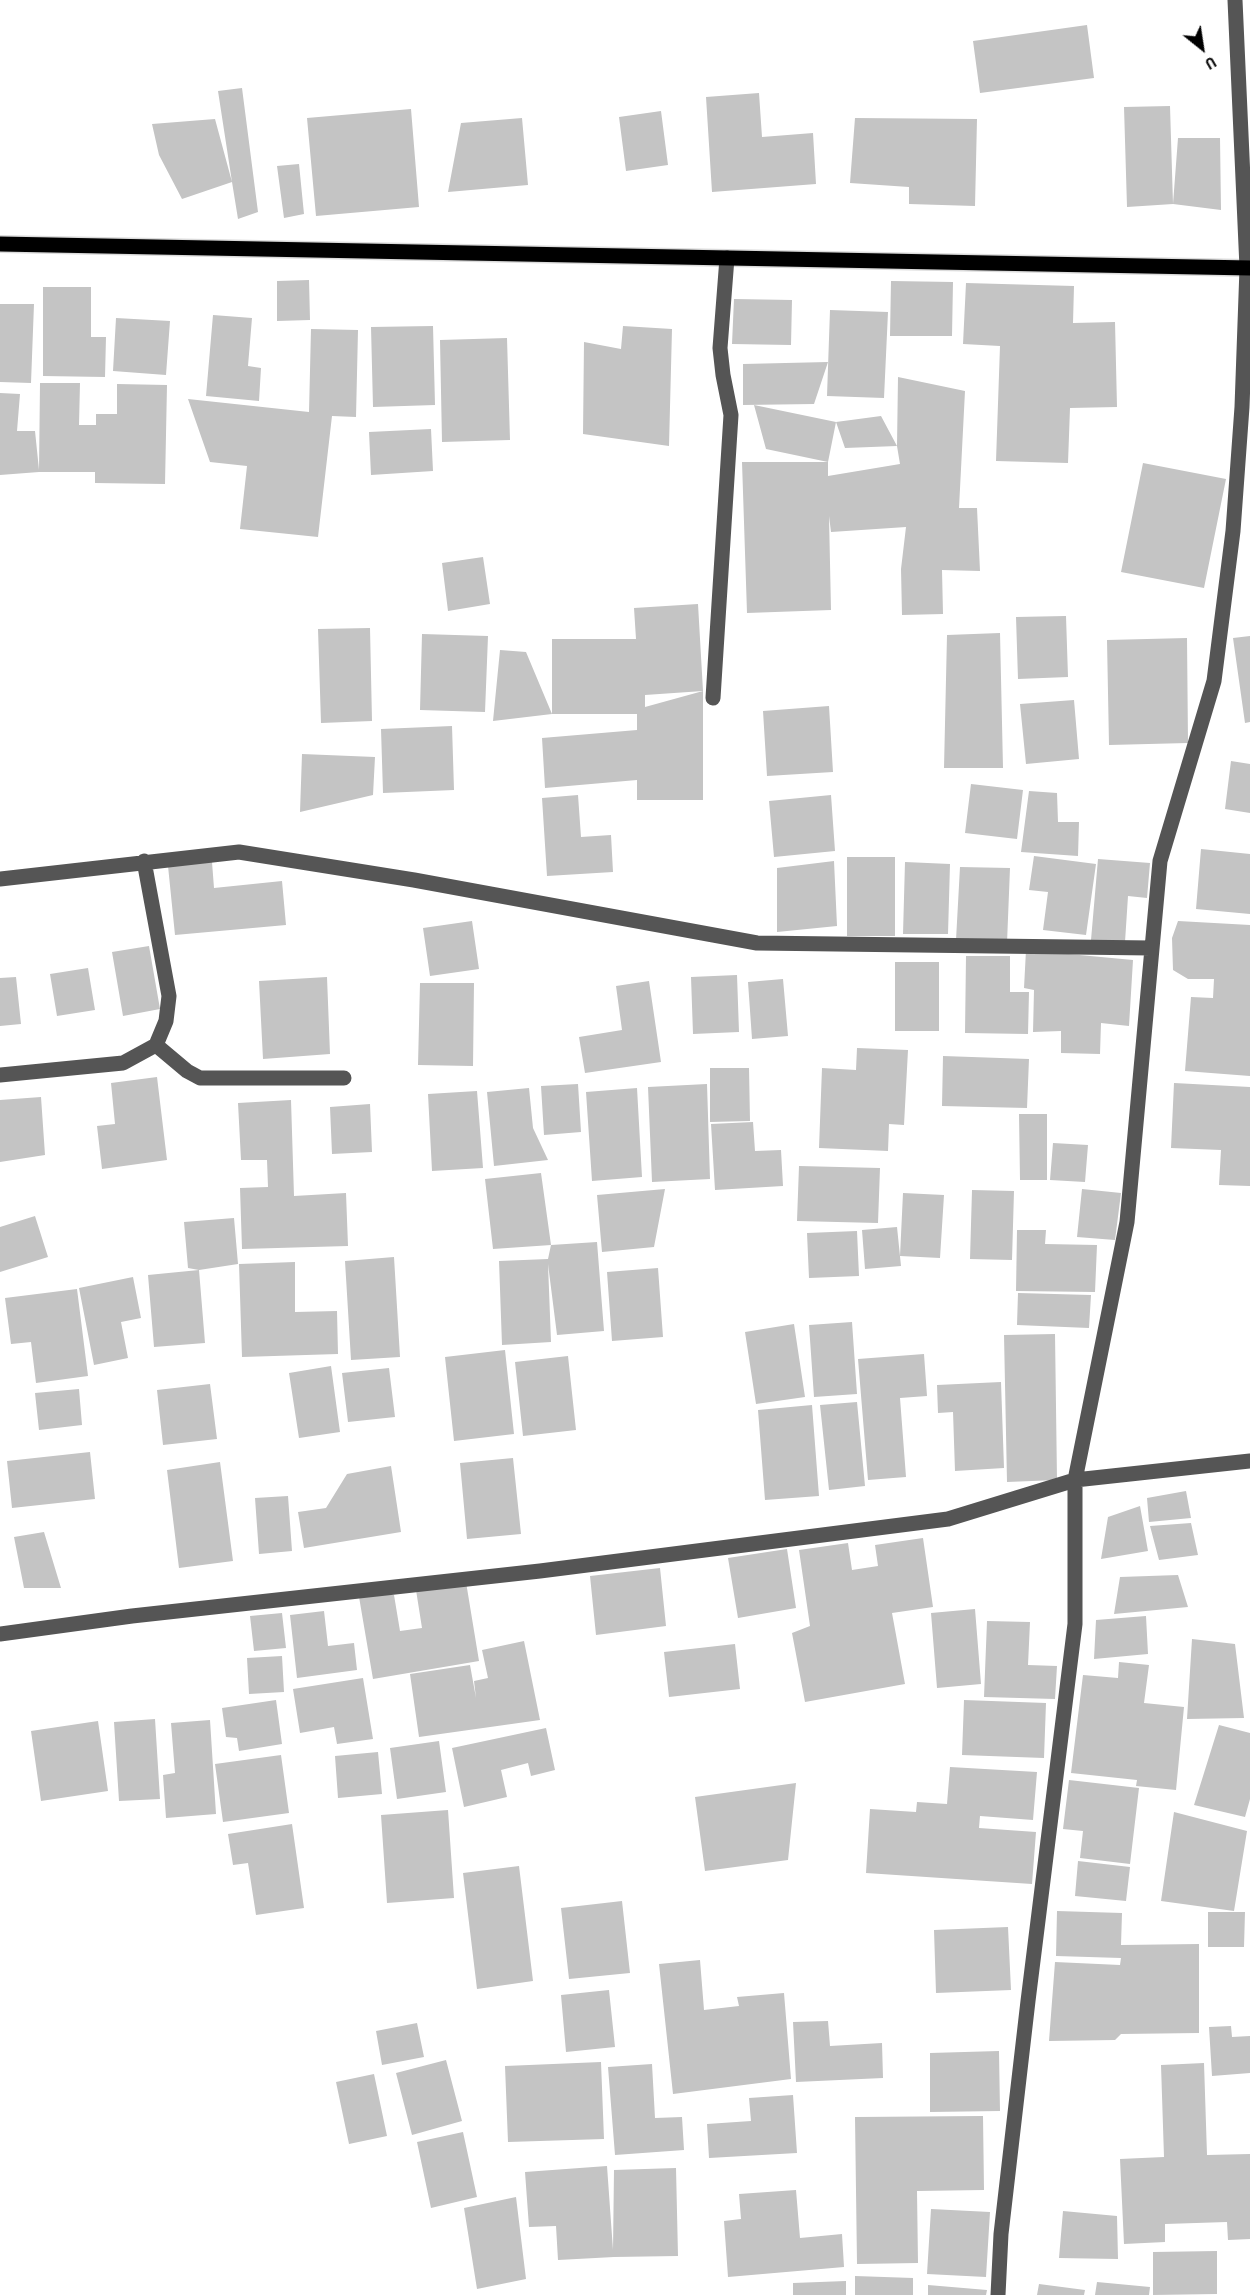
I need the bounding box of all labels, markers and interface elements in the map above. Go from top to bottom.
north arrow [1172,18,1232,78]
text: U [1201,52,1221,75]

